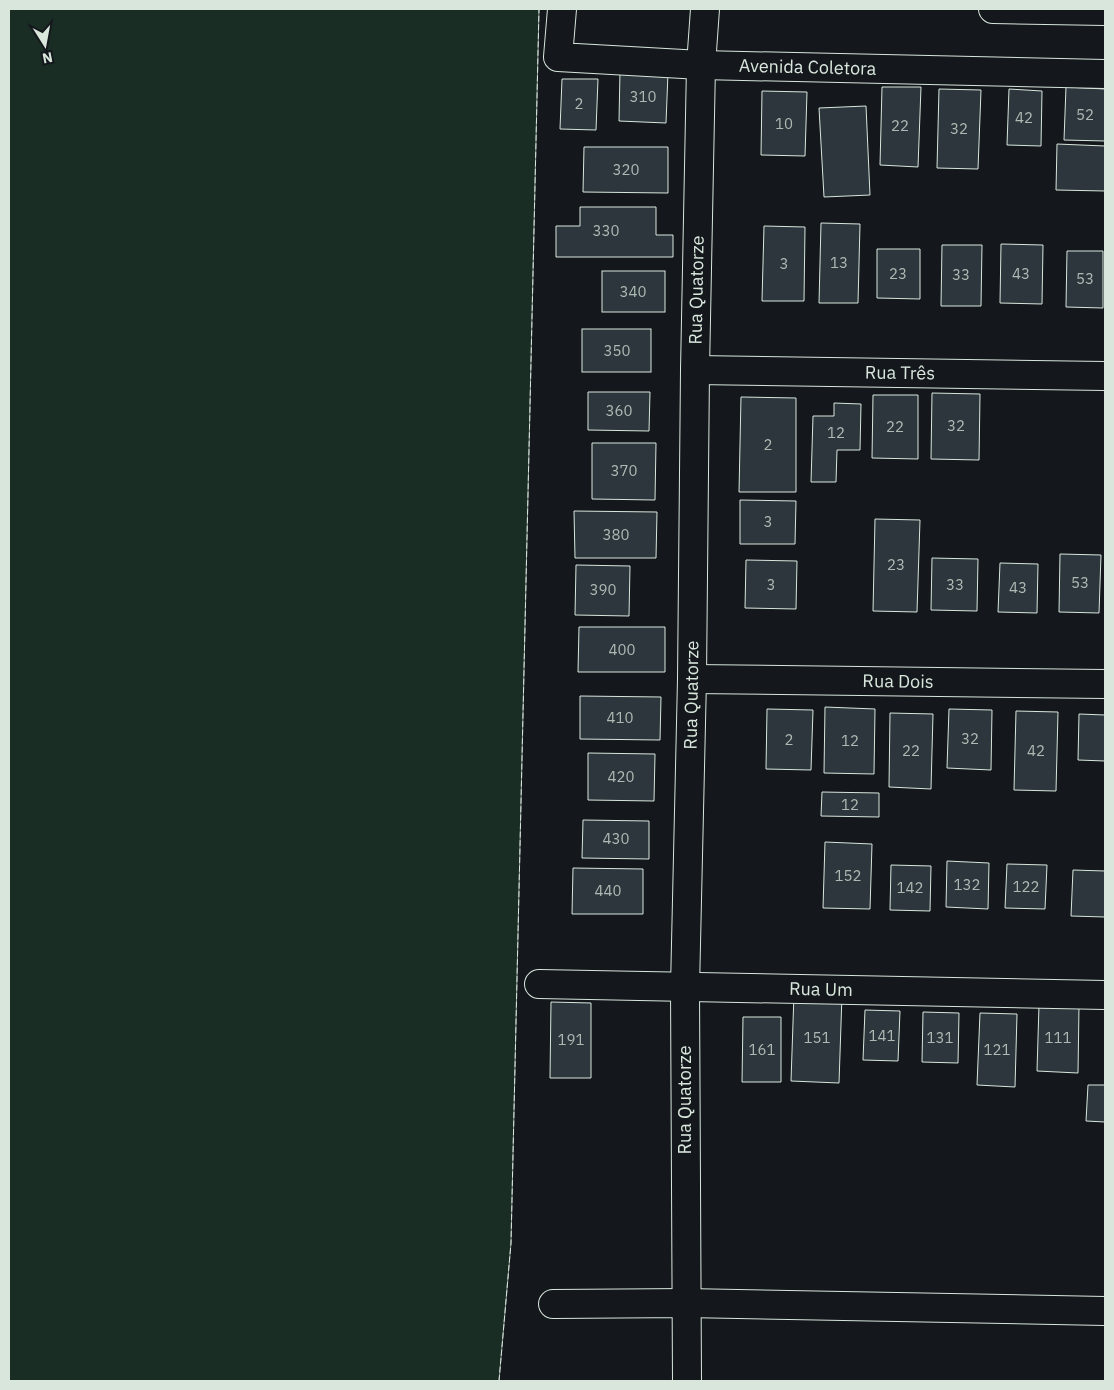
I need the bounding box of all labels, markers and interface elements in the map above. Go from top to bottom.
north arrow [20,20,70,70]
text: N [41,48,54,68]
street label: Avenida Coletora [739,54,877,80]
house number: 310 [629,87,657,106]
house number: 2 [574,94,584,113]
house number: 52 [1076,105,1094,124]
house number: 42 [1015,108,1033,127]
house number: 10 [775,114,793,133]
house number: 22 [891,116,909,135]
house number: 32 [950,119,968,138]
house number: 320 [612,160,640,179]
house number: 330 [592,221,620,240]
street label: Rua Quatorze [683,235,709,345]
house number: 13 [830,253,848,272]
house number: 3 [779,254,789,273]
house number: 23 [889,264,907,283]
house number: 43 [1012,264,1030,283]
house number: 33 [952,265,970,284]
house number: 53 [1076,269,1094,288]
house number: 340 [619,282,647,301]
house number: 350 [603,341,631,360]
street label: Rua Três [865,360,935,385]
house number: 360 [605,401,633,420]
house number: 32 [947,416,965,435]
house number: 22 [886,417,904,436]
house number: 12 [827,423,845,442]
house number: 2 [763,435,773,454]
house number: 370 [610,461,638,480]
house number: 3 [763,512,773,531]
house number: 380 [602,525,630,544]
house number: 23 [887,555,905,574]
house number: 53 [1071,573,1089,592]
house number: 3 [766,575,776,594]
house number: 33 [946,575,964,594]
house number: 43 [1009,578,1027,597]
house number: 390 [589,580,617,599]
house number: 400 [608,640,636,659]
street label: Rua Quatorze [678,640,703,750]
street label: Rua Dois [862,669,934,693]
house number: 410 [606,708,634,727]
house number: 32 [961,729,979,748]
house number: 2 [784,730,794,749]
house number: 12 [841,731,859,750]
house number: 22 [902,741,920,760]
house number: 42 [1027,741,1045,760]
house number: 420 [607,767,635,786]
house number: 12 [841,795,859,814]
house number: 430 [602,829,630,848]
house number: 152 [834,866,862,885]
house number: 132 [953,875,981,894]
house number: 122 [1012,877,1040,896]
house number: 142 [896,878,924,897]
house number: 440 [594,881,622,900]
street label: Rua Um [789,977,853,1001]
house number: 141 [868,1026,896,1045]
house number: 151 [803,1028,831,1047]
house number: 131 [926,1028,954,1047]
house number: 111 [1044,1028,1072,1047]
house number: 191 [557,1030,585,1049]
house number: 161 [748,1040,776,1059]
house number: 121 [983,1040,1011,1059]
street label: Rua Quatorze [673,1045,696,1155]

